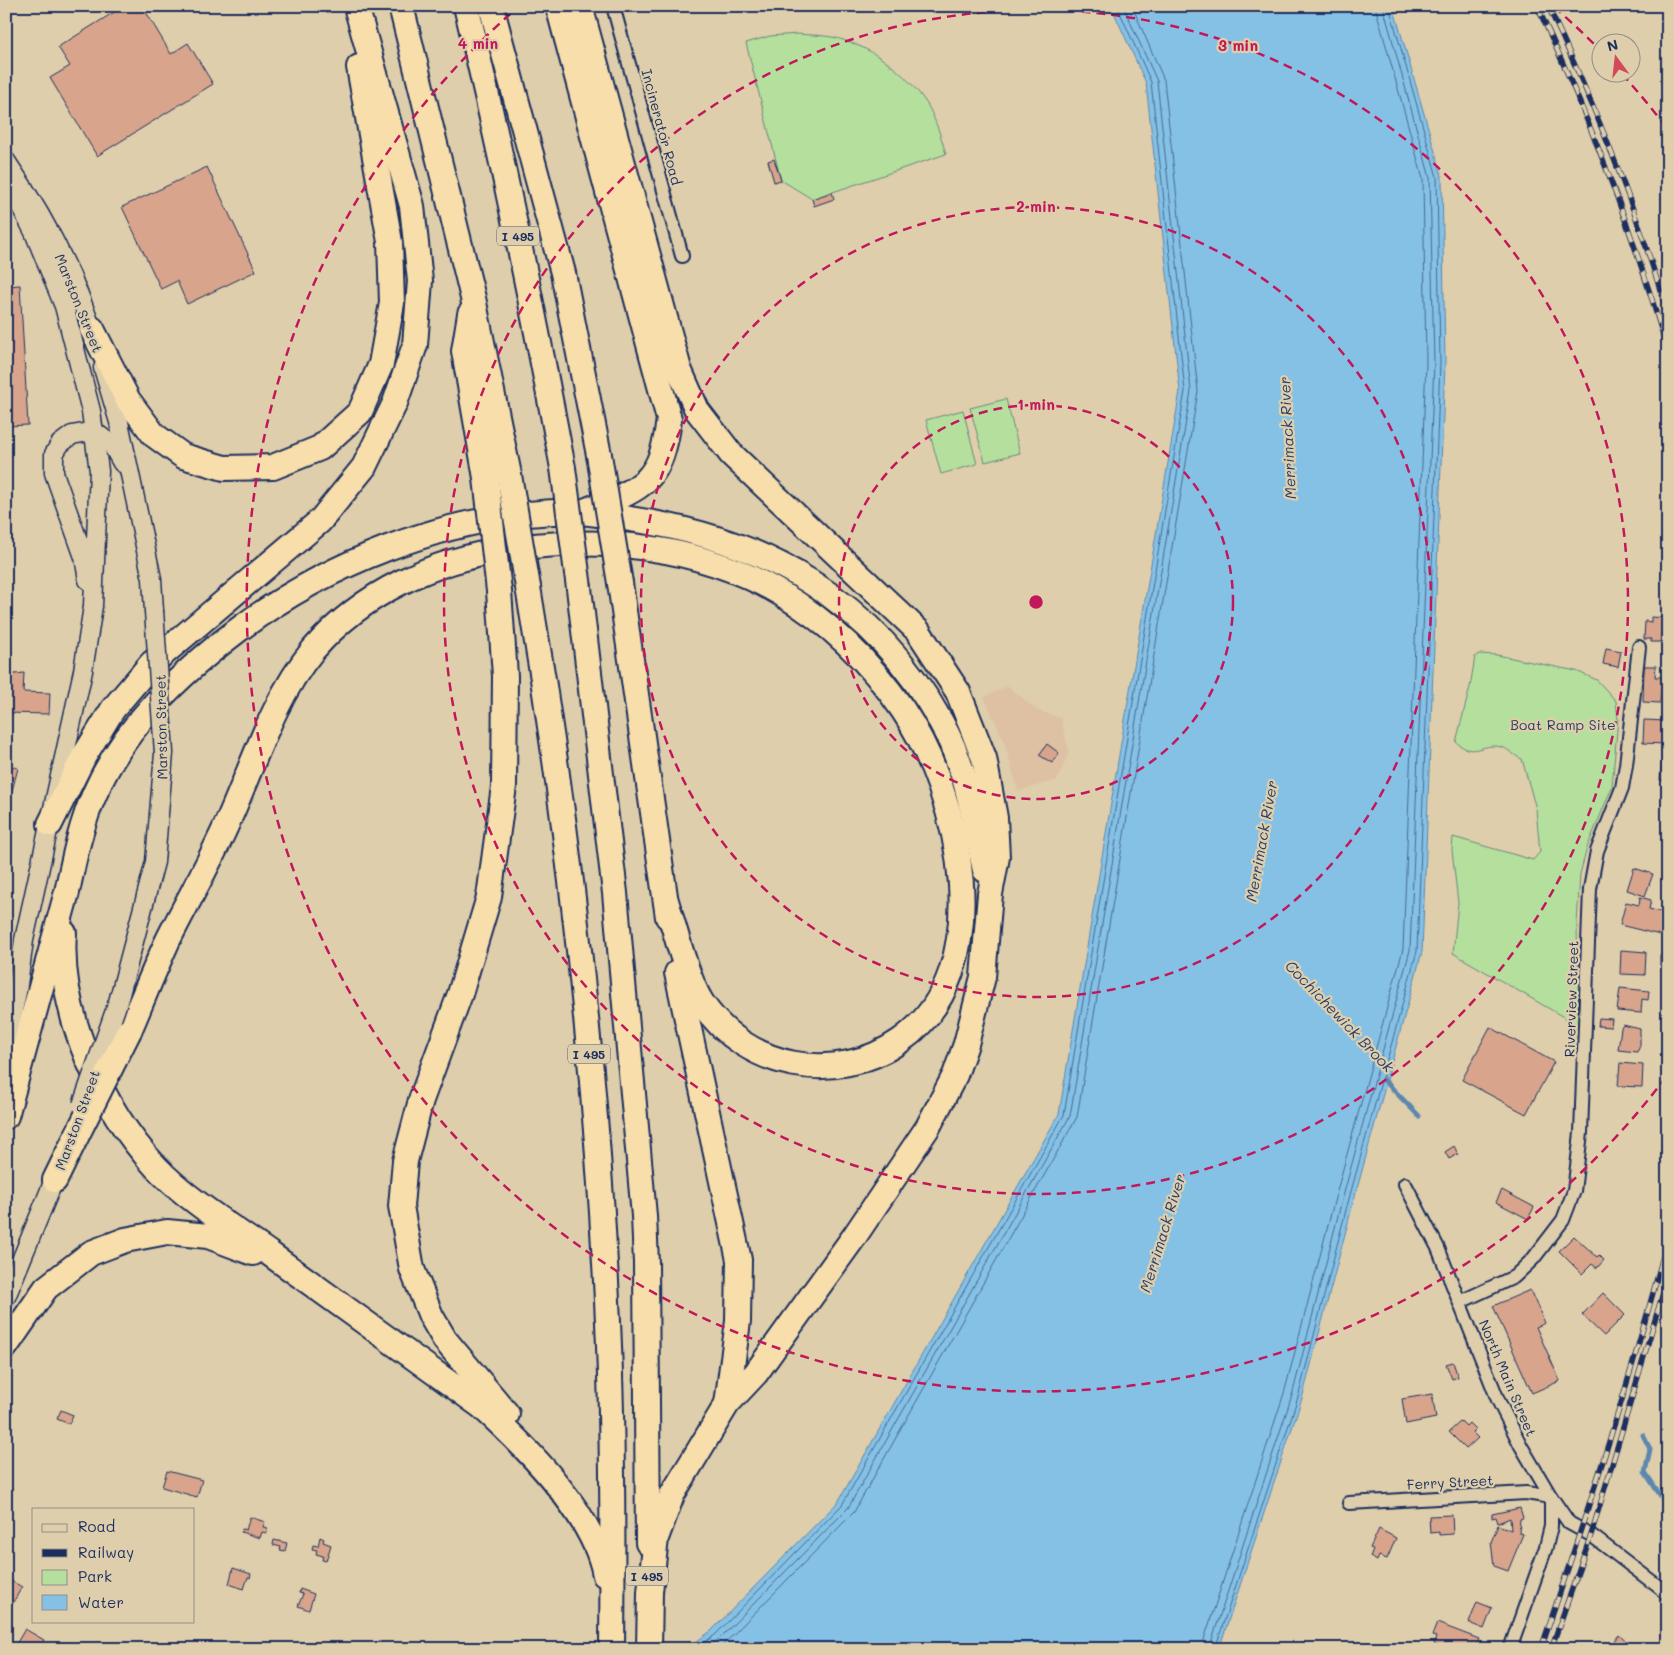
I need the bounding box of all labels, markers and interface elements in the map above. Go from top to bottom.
north arrow [1592,32,1642,82]
text: 4 min [458,33,498,53]
text: N [1605,34,1620,56]
text: 3 min [1218,35,1258,55]
street label: Incinerator Road [637,67,687,187]
text: 2 min [1016,196,1056,216]
road number: I 495 [497,227,539,246]
street label: Marston Street [51,251,107,355]
water label: Merrimack River [1274,376,1300,500]
text: 1 min [1017,394,1055,414]
centre of rings [1027,593,1045,611]
street label: Marston Street [151,674,171,780]
park label: Boat Ramp Site [1510,715,1616,734]
water label: Merrimack River [1240,778,1282,903]
street label: Riverview Street [1559,940,1583,1058]
water label: Cochichewick Brook [1281,956,1399,1077]
road number: I 495 [568,1044,610,1064]
street label: Marston Street [50,1067,104,1173]
water label: Merrimack River [1134,1171,1190,1295]
street label: North Main Street [1475,1317,1541,1439]
street label: Ferry Street [1406,1470,1494,1494]
legend [32,1508,195,1622]
text: Road [78,1516,115,1536]
text: Railway [78,1542,134,1562]
text: Park [78,1566,112,1586]
road number: I 495 [626,1566,668,1585]
text: Water [78,1592,124,1612]

